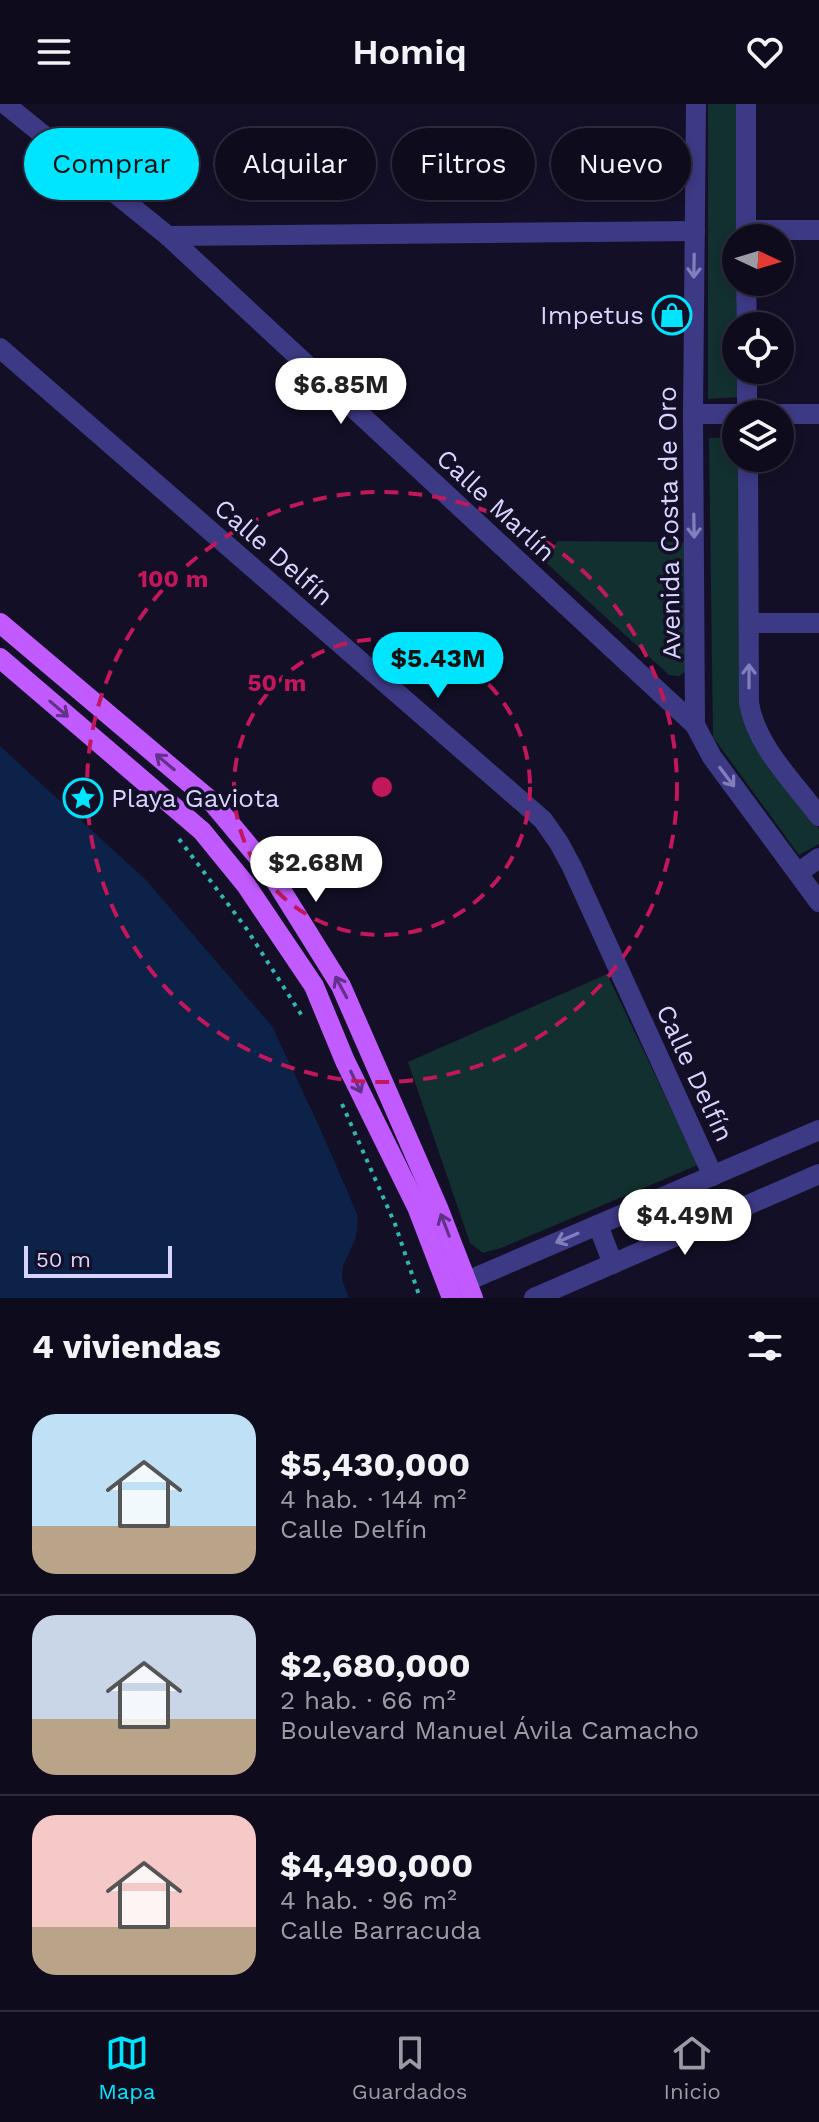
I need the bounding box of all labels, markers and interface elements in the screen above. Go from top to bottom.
icon: menu [32,30,76,74]
icon: heart [743,30,787,74]
text: Homiq [352,31,467,73]
chip: Comprar [24,128,199,200]
chip: Alquilar [215,128,376,200]
chip: Filtros [392,128,535,200]
chip: Nuevo [551,128,691,200]
north arrow [722,224,794,296]
map controls [722,224,794,472]
one-way arrow [687,252,702,279]
shop icon: Impetus [651,294,693,336]
place label: Impetus [540,300,644,330]
button: locate [722,312,794,384]
pin: $6.85M [276,358,406,426]
text: $6.85M [293,369,389,399]
street label: Avenida Costa de Oro [652,386,686,660]
button: layers [722,400,794,472]
street label: Calle Marlín [431,443,561,567]
street label: Calle Delfín [209,492,339,612]
one-way arrow [687,512,702,539]
text: 100 m [138,565,208,593]
pin: $5.43M [373,632,503,700]
text: $5.43M [390,643,486,673]
one-way arrow [741,663,757,690]
text: 50 m [248,669,306,697]
one-way arrow [49,700,69,718]
one-way arrow [155,753,176,771]
one-way arrow [718,766,735,787]
centre of rings [368,773,396,801]
place icon: Playa Gaviota [62,777,104,819]
place label: Playa Gaviota [111,783,280,813]
pin: $2.68M [251,836,381,904]
text: $2.68M [268,847,364,877]
one-way arrow [332,976,348,1000]
street label: Calle Delfín [650,1000,740,1146]
one-way arrow [349,1070,364,1094]
pin: $4.49M [620,1189,750,1257]
text: $4.49M [636,1200,734,1230]
one-way arrow [437,1213,451,1238]
one-way arrow [555,1231,580,1246]
scale bar [24,1242,172,1278]
text: 50 m [36,1247,91,1272]
icon: filters [743,1324,787,1368]
text: 4 viviendas [32,1326,221,1366]
text: $5,430,000 [280,1444,470,1484]
icon: home [96,1446,192,1542]
text: 4 hab. · 144 m² [280,1484,466,1514]
text: Calle Delfín [280,1514,427,1544]
text: $2,680,000 [280,1645,471,1685]
icon: home [96,1647,192,1743]
text: 2 hab. · 66 m² [280,1685,456,1715]
text: Boulevard Manuel Ávila Camacho [280,1715,699,1745]
text: $4,490,000 [280,1845,473,1885]
icon: home [96,1847,192,1943]
text: 4 hab. · 96 m² [280,1885,457,1915]
text: Calle Barracuda [280,1915,481,1945]
tab: Mapa [98,2031,156,2104]
tab: Guardados [352,2031,467,2104]
tab: Inicio [664,2031,721,2104]

